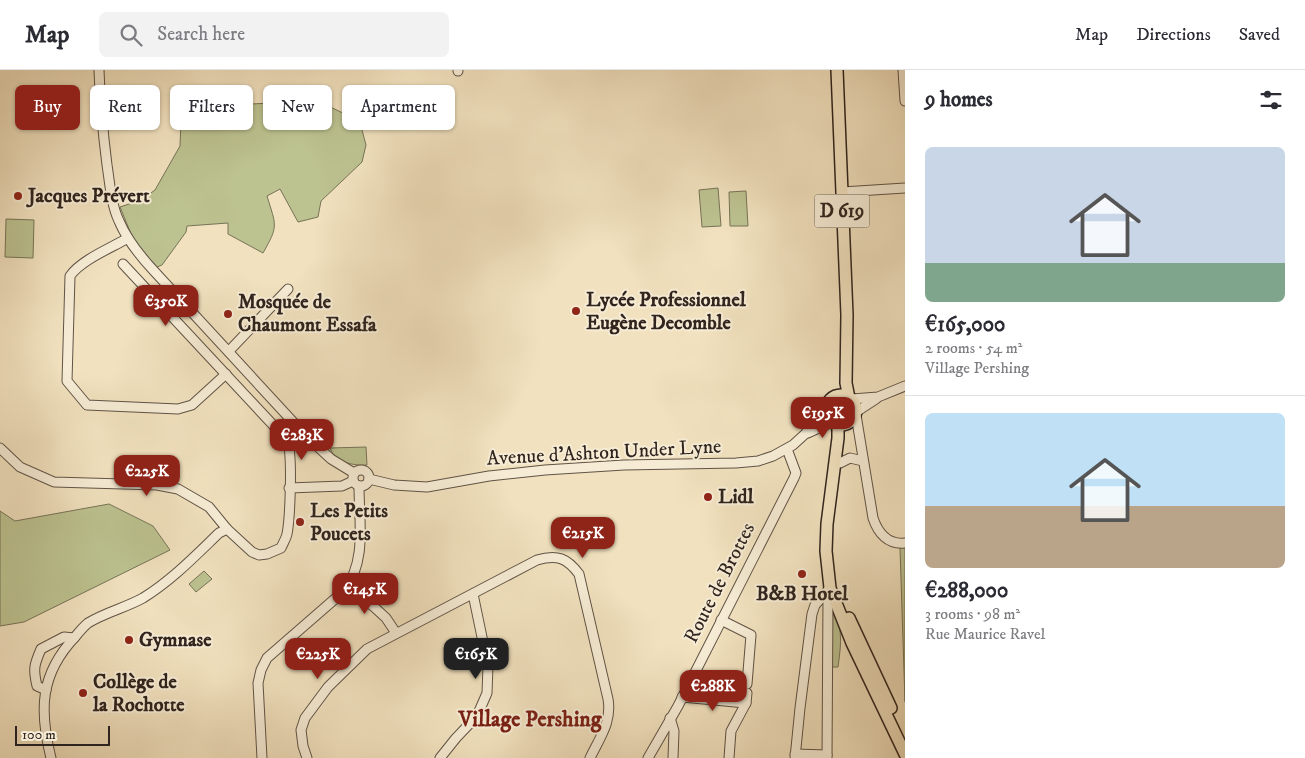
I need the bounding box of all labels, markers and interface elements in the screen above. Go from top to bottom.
search box [99,12,449,57]
text: Map [25,20,69,50]
icon: search [117,21,145,49]
text: Search here [157,23,245,46]
text: Map [1075,24,1108,46]
text: Directions [1136,24,1211,46]
text: Saved [1239,24,1280,46]
chip: Buy [15,85,80,130]
chip: Rent [90,85,160,130]
chip: Filters [170,85,253,130]
chip: New [263,85,332,130]
chip: Apartment [342,85,455,130]
icon: filters [1257,86,1285,114]
text: 9 homes [925,87,993,113]
icon: home [1060,180,1150,270]
place label: Jacques Prévert [26,184,150,209]
marker: Jacques Prévert [12,190,24,202]
road number: D 619 [814,194,870,228]
pin: €350K [131,284,201,327]
place label: Lycée Professionnel Eugène Decomble [586,288,747,336]
place label: Mosquée de Chaumont Essafa [238,290,377,338]
text: €350K [144,291,188,311]
marker: Lycée Professionnel Eugène Decomble [570,305,582,317]
marker: Mosquée de Chaumont Essafa [222,308,234,320]
text: €165,000 [925,312,1005,338]
text: 2 rooms · 54 m² [925,338,1022,358]
text: Village Pershing [925,358,1029,378]
pin: €195K [788,396,858,439]
text: €195K [802,403,844,423]
pin: €283K [267,418,337,461]
text: €283K [281,425,323,445]
street label: Avenue d'Ashton Under Lyne [486,434,722,472]
icon: home [1060,445,1150,535]
pin: €225K [112,454,182,497]
text: €225K [125,461,169,481]
place label: Lidl [718,485,755,510]
marker: Lidl [702,491,714,503]
place label: Les Petits Poucets [310,499,388,547]
marker: Les Petits Poucets [294,516,306,528]
pin: €215K [548,516,618,559]
street label: Route de Brottes [679,518,761,647]
text: €215K [562,523,604,543]
marker: B&B Hotel [796,568,808,580]
pin: €145K [330,572,400,615]
text: €288,000 [925,578,1008,604]
text: €145K [343,579,387,599]
place label: B&B Hotel [756,582,849,607]
text: 3 rooms · 98 m² [925,604,1020,624]
text: Rue Maurice Ravel [925,624,1045,644]
place label: Gymnase [139,628,212,653]
marker: Gymnase [123,634,135,646]
pin: €225K [283,638,353,680]
pin: €165K [441,638,511,680]
text: €225K [296,644,340,664]
text: €165K [455,644,497,664]
place label: Collège de la Rochotte [92,670,185,718]
pin: €288K [678,670,748,712]
text: €288K [691,676,735,696]
marker: Collège de la Rochotte [77,687,89,699]
district label: Village Pershing [457,706,603,733]
scale bar [15,723,110,746]
text: 100 m [22,726,56,744]

